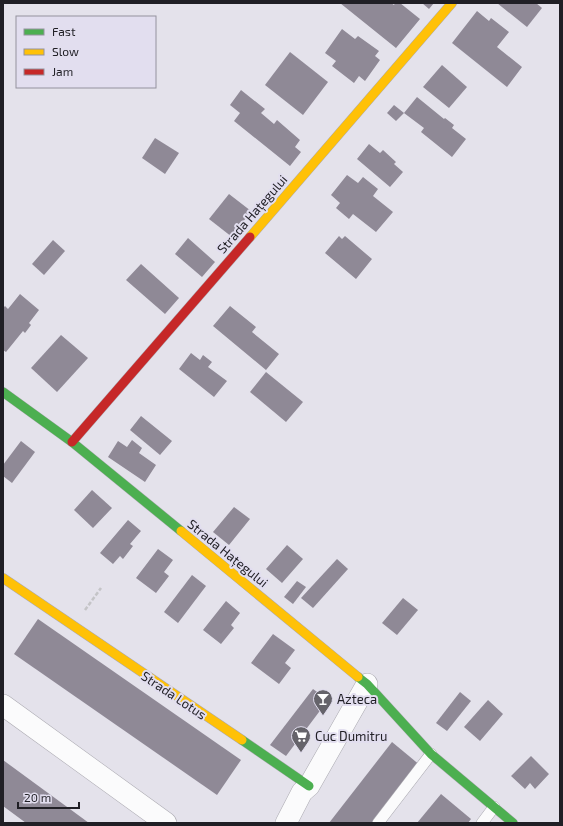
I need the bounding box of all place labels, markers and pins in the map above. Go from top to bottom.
bar icon: Azteca [312,688,334,716]
place label: Azteca [337,691,377,707]
supermarket icon: Cuc Dumitru [290,725,312,753]
place label: Cuc Dumitru [315,728,387,744]

